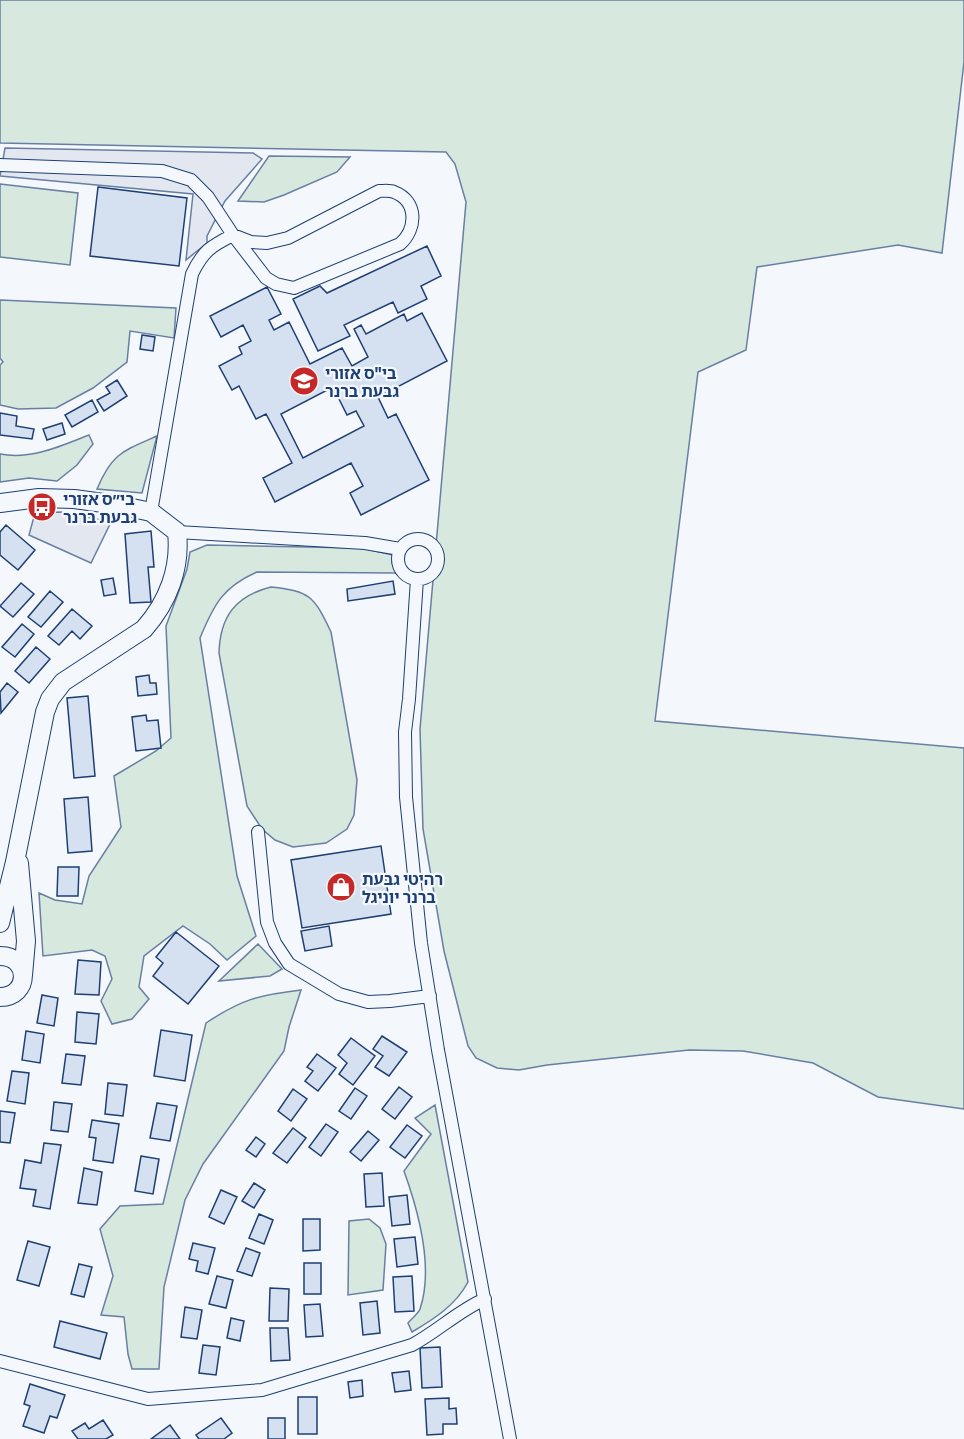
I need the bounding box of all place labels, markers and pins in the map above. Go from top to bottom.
place label: בי"ס אזורי גבעת ברנר [325,363,399,400]
school or university icon: בי"ס אזורי גבעת ברנר [288,365,320,397]
place label: בי״ס אזורי גבעת ברנר [63,489,137,526]
bus stop icon: בי״ס אזורי גבעת ברנר [26,491,58,523]
place label: רהיטי גבעת ברנר יוניגל [362,869,443,906]
shop icon: רהיטי גבעת ברנר יוניגל [325,871,357,903]

